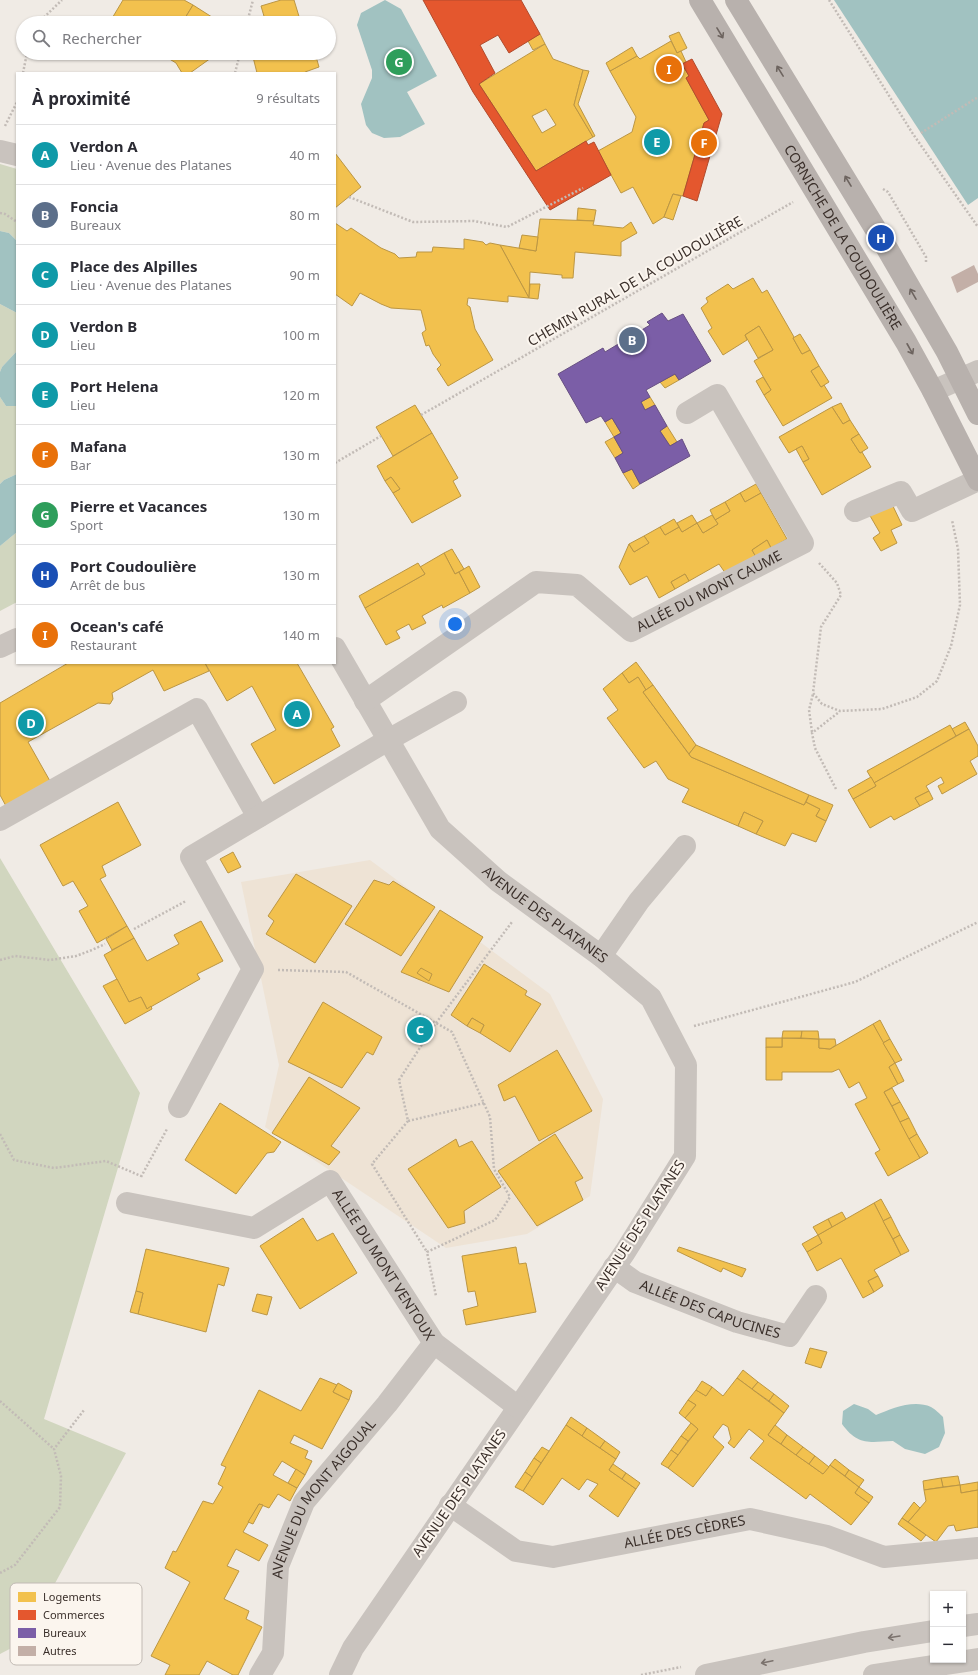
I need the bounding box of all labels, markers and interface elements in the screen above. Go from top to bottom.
search box [16,16,336,60]
icon: search [30,27,52,49]
one-way arrow [716,27,724,39]
text: Rechercher [62,28,142,48]
pin: G [386,47,412,77]
pin: I [656,54,682,84]
one-way arrow [775,65,783,77]
text: À proximité [32,87,131,110]
text: 9 résultats [256,89,320,107]
pin: E [644,127,670,157]
pin: F [691,128,717,158]
text: Verdon A [70,136,138,156]
street label: CORNICHE DE LA COUDOULIÈRE [781,141,905,333]
text: A [41,146,50,164]
text: 40 m [290,146,320,164]
text: Lieu · Avenue des Platanes [70,156,232,174]
one-way arrow [843,175,851,187]
text: Foncia [70,196,119,216]
text: B [41,206,49,224]
text: 80 m [290,206,320,224]
street label: CHEMIN RURAL DE LA COUDOULIÈRE [524,211,746,350]
text: Bureaux [70,216,121,234]
pin: H [868,223,894,253]
text: Place des Alpilles [70,256,197,276]
text: C [41,266,49,284]
text: 90 m [290,266,320,284]
text: Lieu · Avenue des Platanes [70,276,232,294]
one-way arrow [909,288,917,300]
text: Verdon B [70,316,137,336]
pin: B [619,325,645,355]
text: D [40,326,50,344]
text: 100 m [282,326,320,344]
text: Lieu [70,336,96,354]
one-way arrow [907,342,914,354]
text: Port Helena [70,376,158,396]
text: E [41,386,49,404]
text: 120 m [282,386,320,404]
text: Lieu [70,396,96,414]
text: Mafana [70,436,127,456]
text: F [41,446,49,464]
text: 130 m [282,446,320,464]
text: Bar [70,456,91,474]
text: Pierre et Vacances [70,496,207,516]
text: G [40,506,50,524]
text: 130 m [282,506,320,524]
text: Sport [70,516,103,534]
street label: ALLÉE DU MONT CAUME [633,545,785,636]
text: Port Coudoulière [70,556,196,576]
text: H [40,566,50,584]
text: 130 m [282,566,320,584]
text: Arrêt de bus [70,576,145,594]
your location [445,614,465,634]
text: Ocean's café [70,616,164,636]
text: I [42,626,48,644]
text: 140 m [282,626,320,644]
text: Restaurant [70,636,137,654]
pin: A [284,699,310,729]
pin: D [18,708,44,738]
street label: AVENUE DES PLATANES [478,861,613,967]
pin: C [407,1015,433,1045]
street label: AVENUE DES PLATANES [590,1156,689,1294]
street label: ALLÉE DU MONT VENTOUX [328,1185,440,1344]
street label: ALLÉE DES CAPUCINES [637,1275,783,1342]
street label: AVENUE DU MONT AIGOUAL [267,1414,380,1579]
street label: AVENUE DES PLATANES [407,1425,510,1560]
street label: ALLÉE DES CÈDRES [622,1510,747,1552]
legend [10,1583,142,1665]
text: Logements [43,1589,101,1604]
map controls [930,1591,966,1663]
button: + [930,1591,966,1627]
text: Commerces [43,1607,104,1622]
text: Bureaux [43,1625,86,1640]
button: − [930,1627,966,1663]
one-way arrow [888,1633,901,1641]
text: Autres [43,1643,77,1658]
one-way arrow [761,1659,774,1667]

